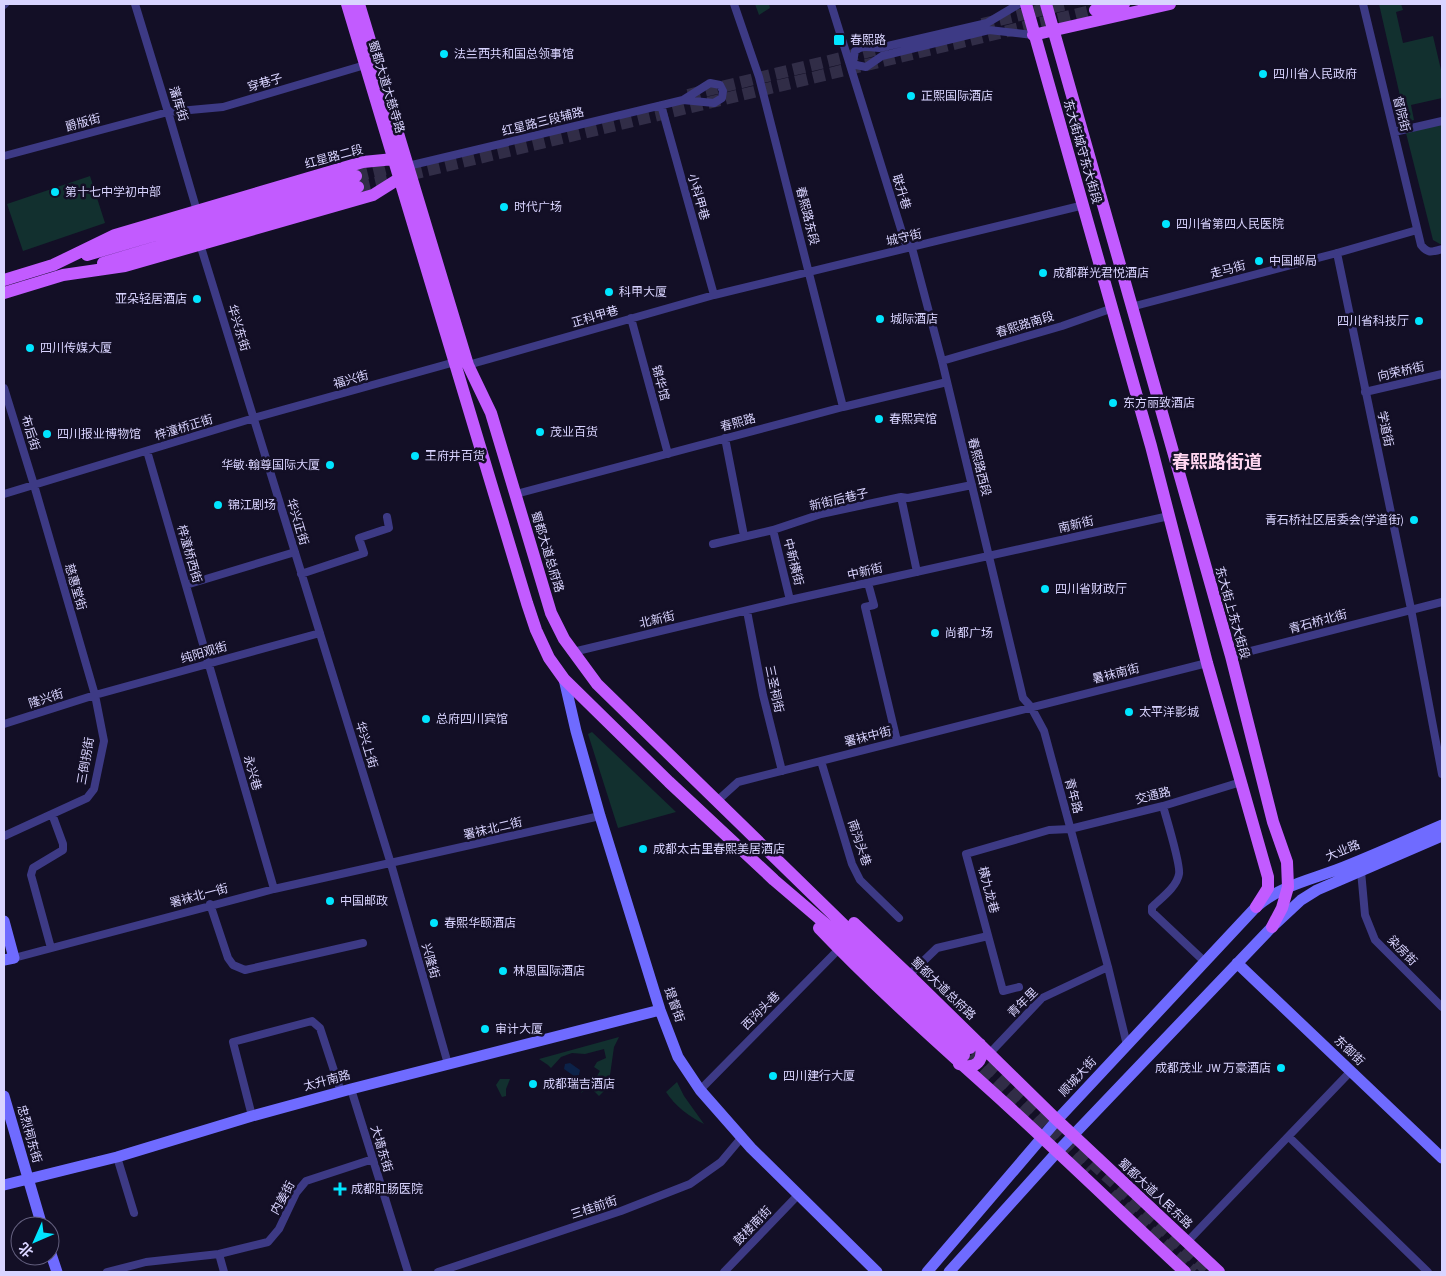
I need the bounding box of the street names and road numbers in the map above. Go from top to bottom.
street label: 蜀都大道大慈寺路 [364,39,408,135]
street label: 穿巷子 [245,70,285,96]
street label: 藩库街 [165,84,191,124]
street label: 督院街 [1388,94,1414,134]
street label: 东大街城守东大街段 [1059,98,1105,206]
street label: 红星路三段辅路 [500,104,586,140]
street label: 爵版街 [63,110,103,136]
street label: 红星路二段 [303,141,365,173]
street label: 小科甲巷 [683,172,713,222]
street label: 联升巷 [888,172,914,212]
street label: 春熙路东段 [791,185,823,247]
street label: 城守街 [885,226,923,250]
street label: 走马街 [1208,257,1248,283]
street label: 正科甲巷 [570,302,620,332]
street label: 华兴东街 [223,303,253,353]
street label: 春熙路南段 [994,308,1056,342]
street label: 向荣桥街 [1376,358,1426,386]
street label: 锦华馆 [647,363,673,403]
street label: 福兴街 [331,367,371,393]
street label: 春熙路 [718,410,758,436]
street label: 学道街 [1373,410,1397,448]
street label: 梓潼桥正街 [153,411,215,445]
street label: 布后街 [17,413,43,453]
street label: 春熙路西段 [963,436,995,498]
street label: 新街后巷子 [808,485,870,515]
street label: 华兴正街 [282,497,312,547]
street label: 蜀都大道总府路 [527,509,567,595]
street label: 南新街 [1057,513,1095,537]
street label: 梓潼桥西街 [173,523,205,585]
street label: 中新横街 [779,537,807,587]
street label: 中新街 [846,560,884,584]
street label: 慈惠堂街 [60,562,90,612]
street label: 东大街上东大街段 [1211,565,1253,661]
street label: 青石桥北街 [1287,606,1349,638]
street label: 北新街 [638,608,676,632]
street label: 纯阳观街 [179,638,229,668]
street label: 暑袜南街 [1091,660,1141,688]
street label: 三圣祠街 [761,664,787,714]
street label: 隆兴街 [26,685,66,713]
street label: 华兴上街 [351,720,381,770]
street label: 署袜中街 [843,723,893,751]
street label: 三倒拐街 [73,736,99,786]
street label: 永兴巷 [239,753,265,793]
street label: 青年路 [1060,776,1086,816]
street label: 交通路 [1133,783,1173,809]
street label: 署袜北二街 [462,814,524,844]
street label: 南沟头巷 [843,818,875,868]
street label: 大业路 [1323,836,1363,866]
street label: 横九龙巷 [974,865,1002,915]
street label: 署袜北一街 [168,880,230,912]
street label: 染房街 [1383,932,1421,970]
street label: 兴隆街 [417,941,443,981]
street label: 蜀都大道总府路 [907,954,979,1024]
street label: 青年里 [1004,984,1042,1022]
street label: 提督街 [660,985,688,1025]
street label: 西沟头巷 [738,988,784,1034]
street label: 东御街 [1330,1032,1368,1070]
street label: 顺城大街 [1055,1054,1101,1100]
street label: 太升南路 [302,1067,352,1095]
street label: 忠烈祠东街 [13,1103,45,1165]
street label: 大墙东街 [366,1124,396,1174]
street label: 蜀都大道人民东路 [1114,1155,1196,1233]
street label: 内姜街 [267,1178,299,1218]
street label: 三桂前街 [569,1192,619,1224]
street label: 鼓楼南街 [730,1203,776,1249]

